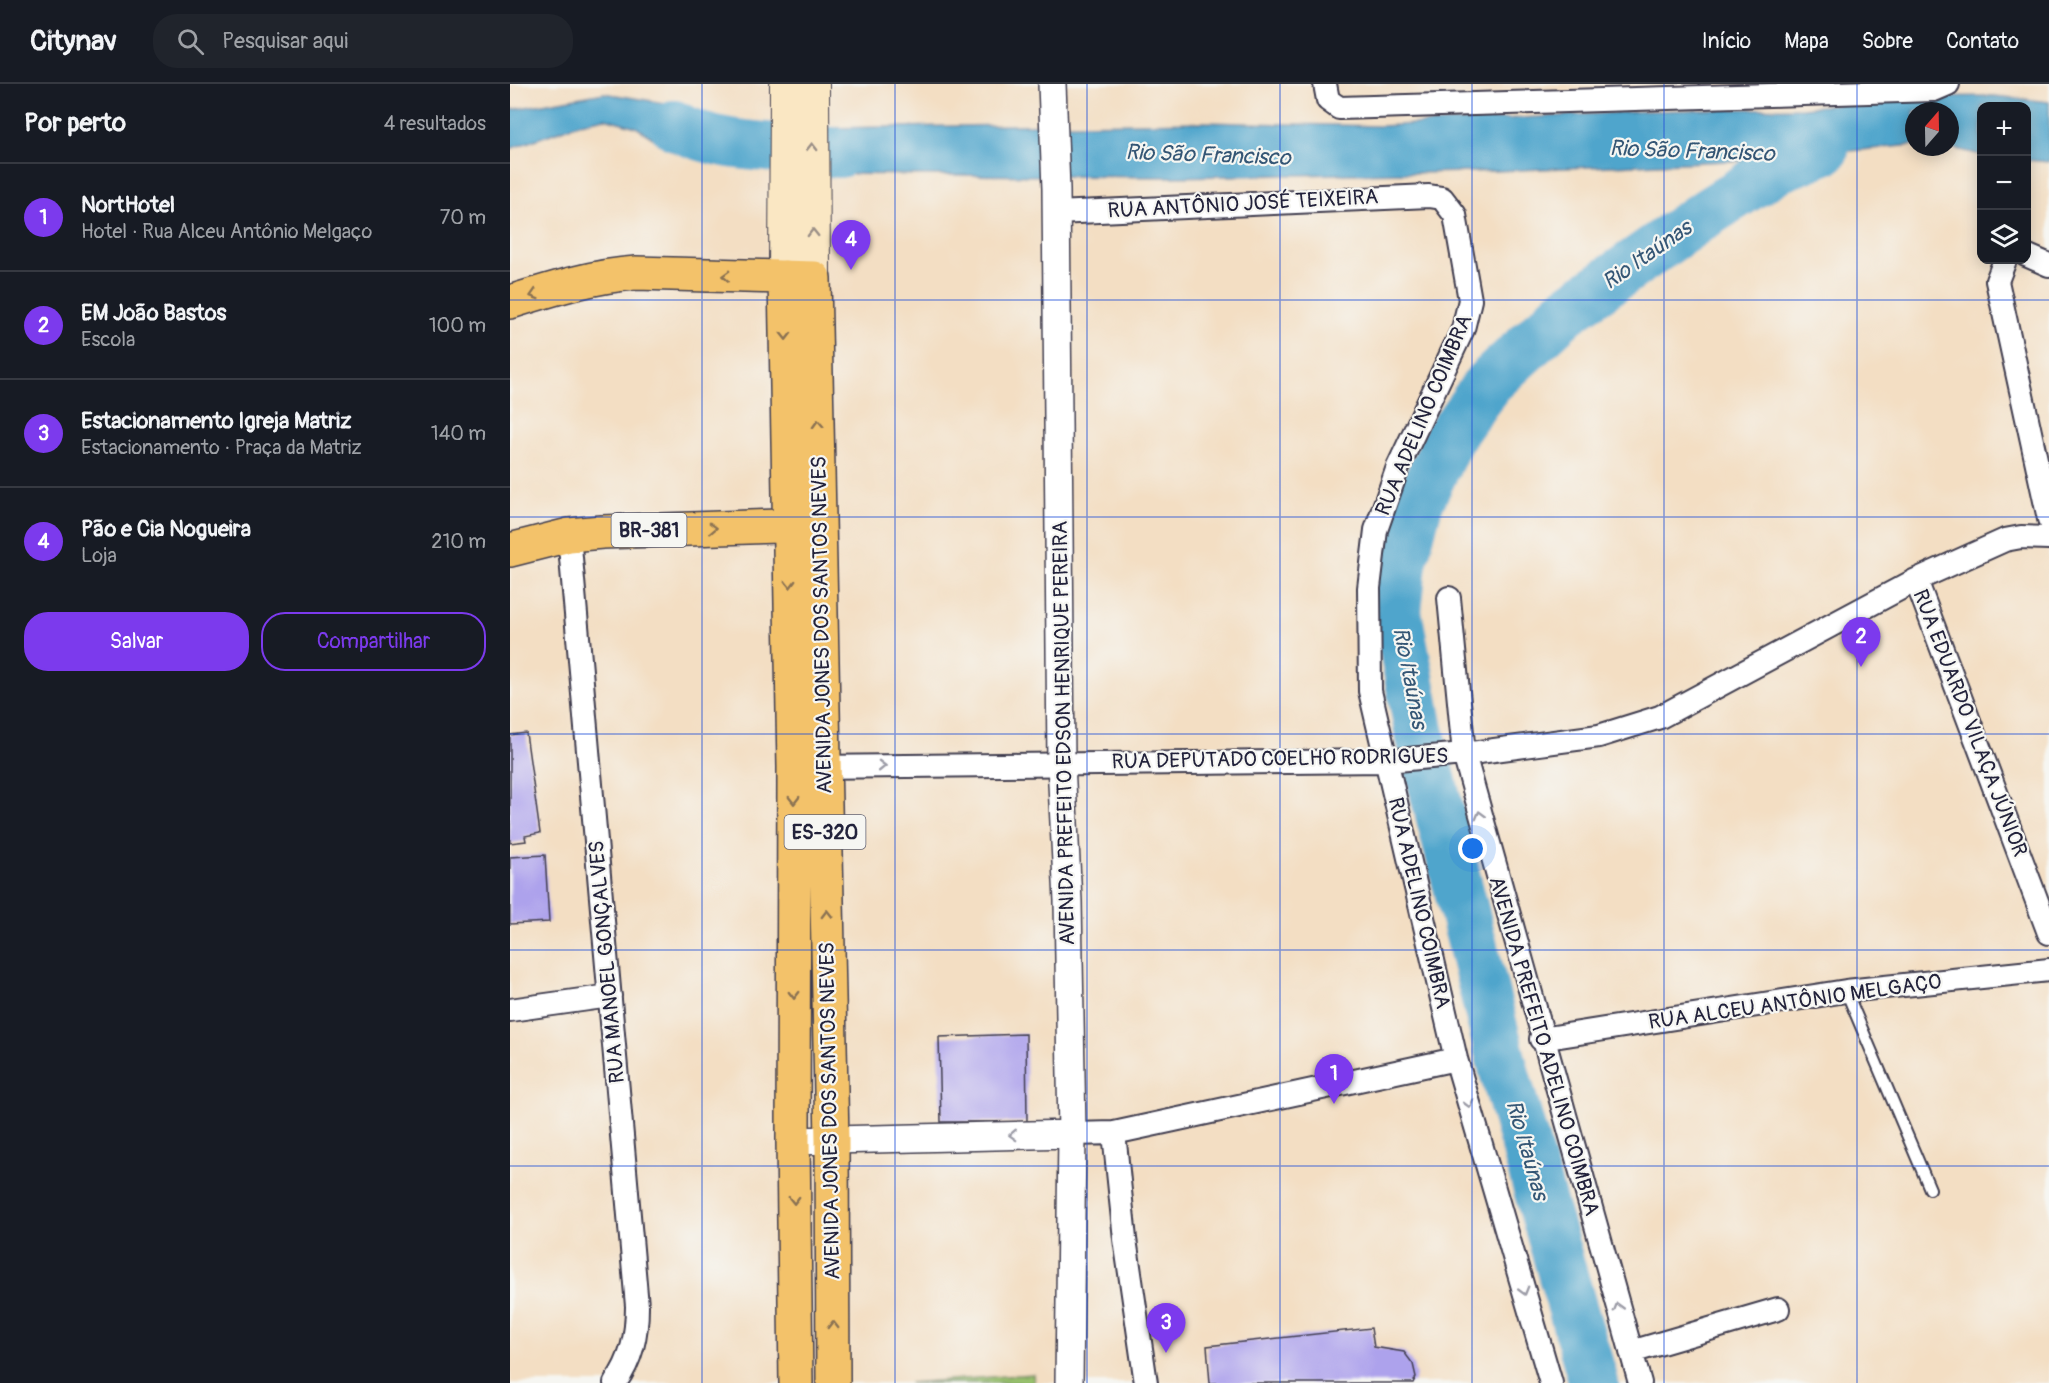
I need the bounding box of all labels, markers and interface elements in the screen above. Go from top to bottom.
search box [153,14,573,68]
text: Citynav [30,24,117,59]
icon: search [174,25,207,58]
text: Pesquisar aqui [222,27,348,55]
text: Início [1702,28,1751,55]
text: Mapa [1784,28,1829,55]
text: Sobre [1862,28,1913,55]
text: Contato [1946,28,2019,55]
north arrow [1905,102,1959,156]
map controls [1977,102,2031,264]
button: + [1977,102,2031,156]
text: Por perto [24,107,126,139]
text: 4 resultados [384,111,486,136]
water label: Rio São Francisco [1609,134,1777,168]
water label: Rio São Francisco [1125,138,1293,172]
one-way arrow [806,142,818,151]
button: − [1977,156,2031,210]
street label: RUA ANTÔNIO JOSÉ TEIXEIRA [1107,182,1379,225]
text: NortHotel [81,191,175,219]
text: 1 [40,205,47,230]
text: 70 m [440,205,486,230]
button: layers [1977,210,2031,264]
water label: Rio Itaúnas [1597,213,1699,296]
text: Hotel · Rua Alceu Antônio Melgaço [81,219,372,244]
pin: 4 [832,220,870,270]
one-way arrow [806,228,819,237]
one-way arrow [722,269,731,282]
one-way arrow [529,288,540,300]
text: EM João Bastos [81,299,226,327]
street label: RUA ADELINO COIMBRA [1369,310,1479,520]
text: 2 [38,313,49,338]
text: 100 m [429,313,486,338]
text: Escola [81,327,135,352]
one-way arrow [780,331,792,340]
text: Estacionamento Igreja Matriz [81,407,351,435]
one-way arrow [812,419,824,428]
text: 3 [38,421,49,446]
text: 140 m [431,421,486,446]
text: Estacionamento · Praça da Matriz [81,435,362,460]
street label: AVENIDA JONES DOS SANTOS NEVES [806,456,838,794]
road number: BR-381 [612,513,686,547]
text: Pão e Cia Nogueira [81,515,251,543]
street label: AVENIDA PREFEITO EDSON HENRIQUE PEREIRA [1047,520,1081,946]
one-way arrow [709,522,718,534]
text: 4 [38,529,49,554]
text: 210 m [431,529,486,554]
text: Loja [81,543,117,568]
one-way arrow [784,579,797,588]
street label: RUA EDUARDO VILAÇA JÚNIOR [1906,586,2034,860]
button: Salvar [24,612,249,671]
button: Compartilhar [261,612,486,671]
pin: 2 [1842,618,1880,667]
water label: Rio Itaúnas [1386,625,1434,733]
street label: RUA DEPUTADO COELHO RODRIGUES [1111,743,1449,775]
one-way arrow [878,760,887,772]
one-way arrow [788,795,800,804]
street label: RUA ADELINO COIMBRA [1382,795,1456,1011]
one-way arrow [1475,811,1488,821]
road number: ES-320 [784,815,866,849]
your location [1458,834,1487,863]
street label: RUA MANOEL GONÇALVES [583,839,631,1085]
street label: AVENIDA PREFEITO ADELINO COIMBRA [1483,873,1605,1219]
one-way arrow [821,909,833,918]
street label: AVENIDA JONES DOS SANTOS NEVES [814,942,846,1280]
street label: RUA ALCEU ANTÔNIO MELGAÇO [1647,967,1943,1036]
one-way arrow [788,990,800,999]
pin: 1 [1314,1054,1354,1104]
water label: Rio Itaúnas [1499,1097,1555,1205]
one-way arrow [1462,1098,1474,1109]
one-way arrow [1009,1129,1018,1141]
one-way arrow [788,1195,800,1204]
one-way arrow [1517,1285,1529,1296]
one-way arrow [1613,1302,1625,1312]
pin: 3 [1146,1304,1186,1353]
one-way arrow [827,1320,839,1329]

